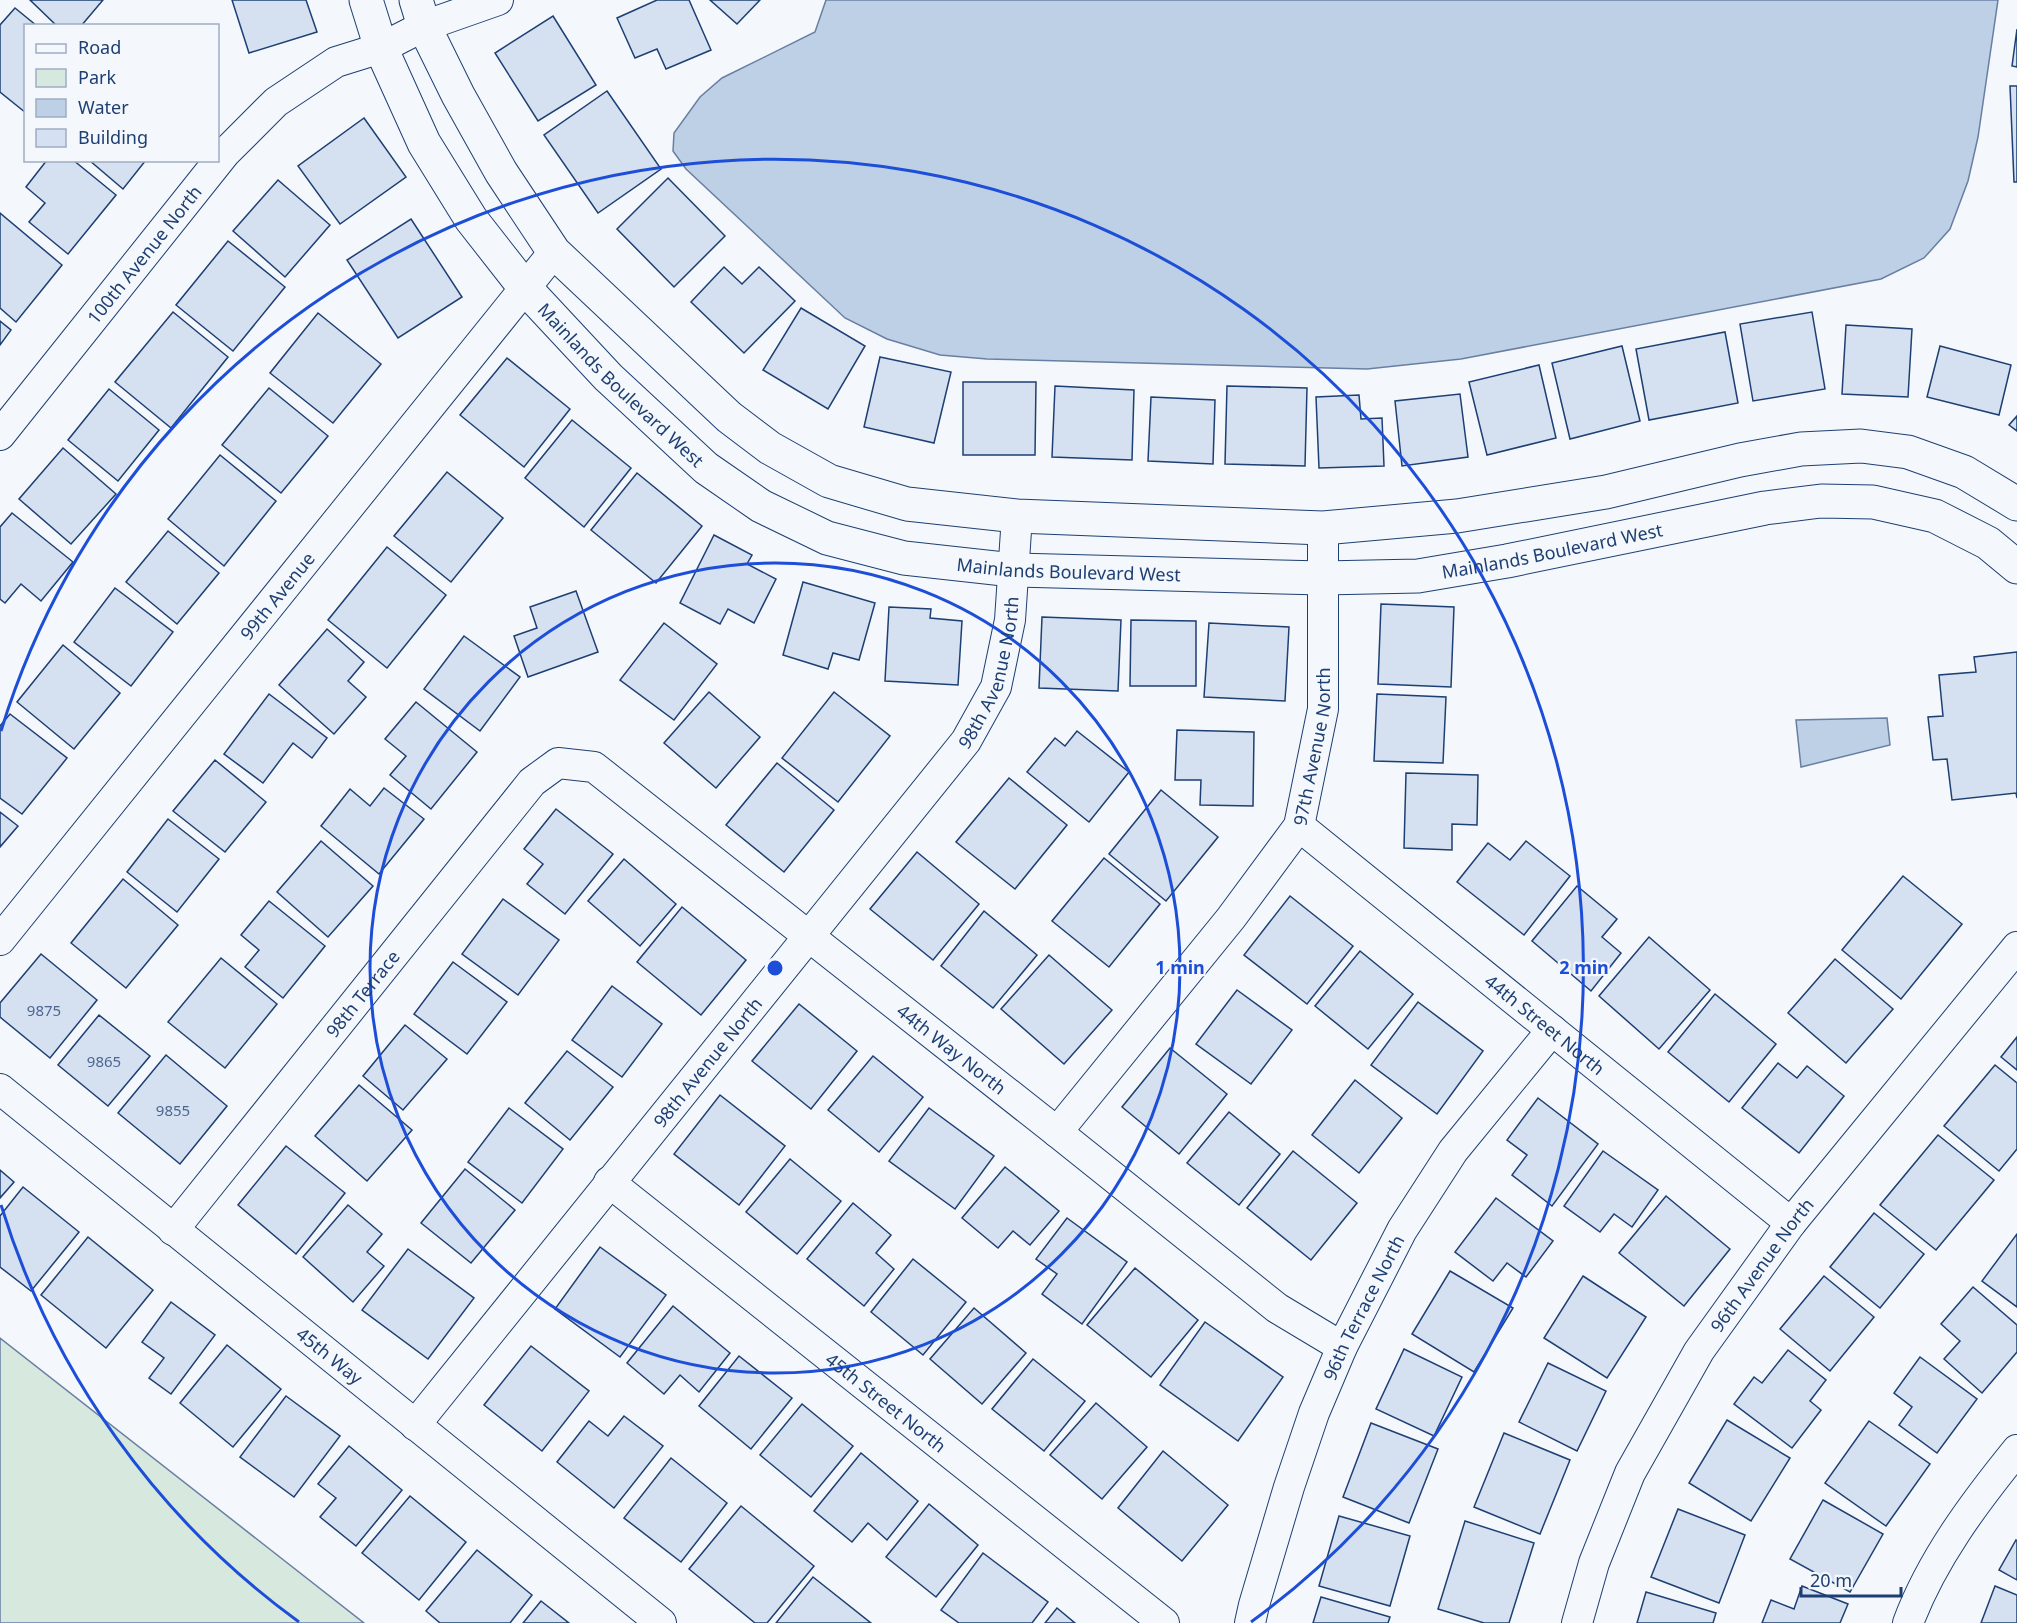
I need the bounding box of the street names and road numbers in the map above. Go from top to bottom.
street label: 100th Avenue North [81,180,207,329]
street label: Mainlands Boulevard West [533,298,710,473]
street label: Mainlands Boulevard West [1440,517,1665,584]
street label: 99th Avenue [235,547,320,645]
street label: Mainlands Boulevard West [955,552,1182,586]
street label: 98th Avenue North [953,596,1024,754]
street label: 97th Avenue North [1287,667,1336,828]
street label: 98th Terrace [320,945,405,1042]
street label: 44th Street North [1480,969,1610,1080]
street label: 98th Avenue North [648,992,767,1132]
street label: 44th Way North [892,998,1011,1100]
street label: 96th Avenue North [1705,1193,1819,1337]
street label: 96th Terrace North [1317,1231,1409,1384]
street label: 45th Way [292,1321,369,1390]
street label: 45th Street North [821,1347,951,1458]

